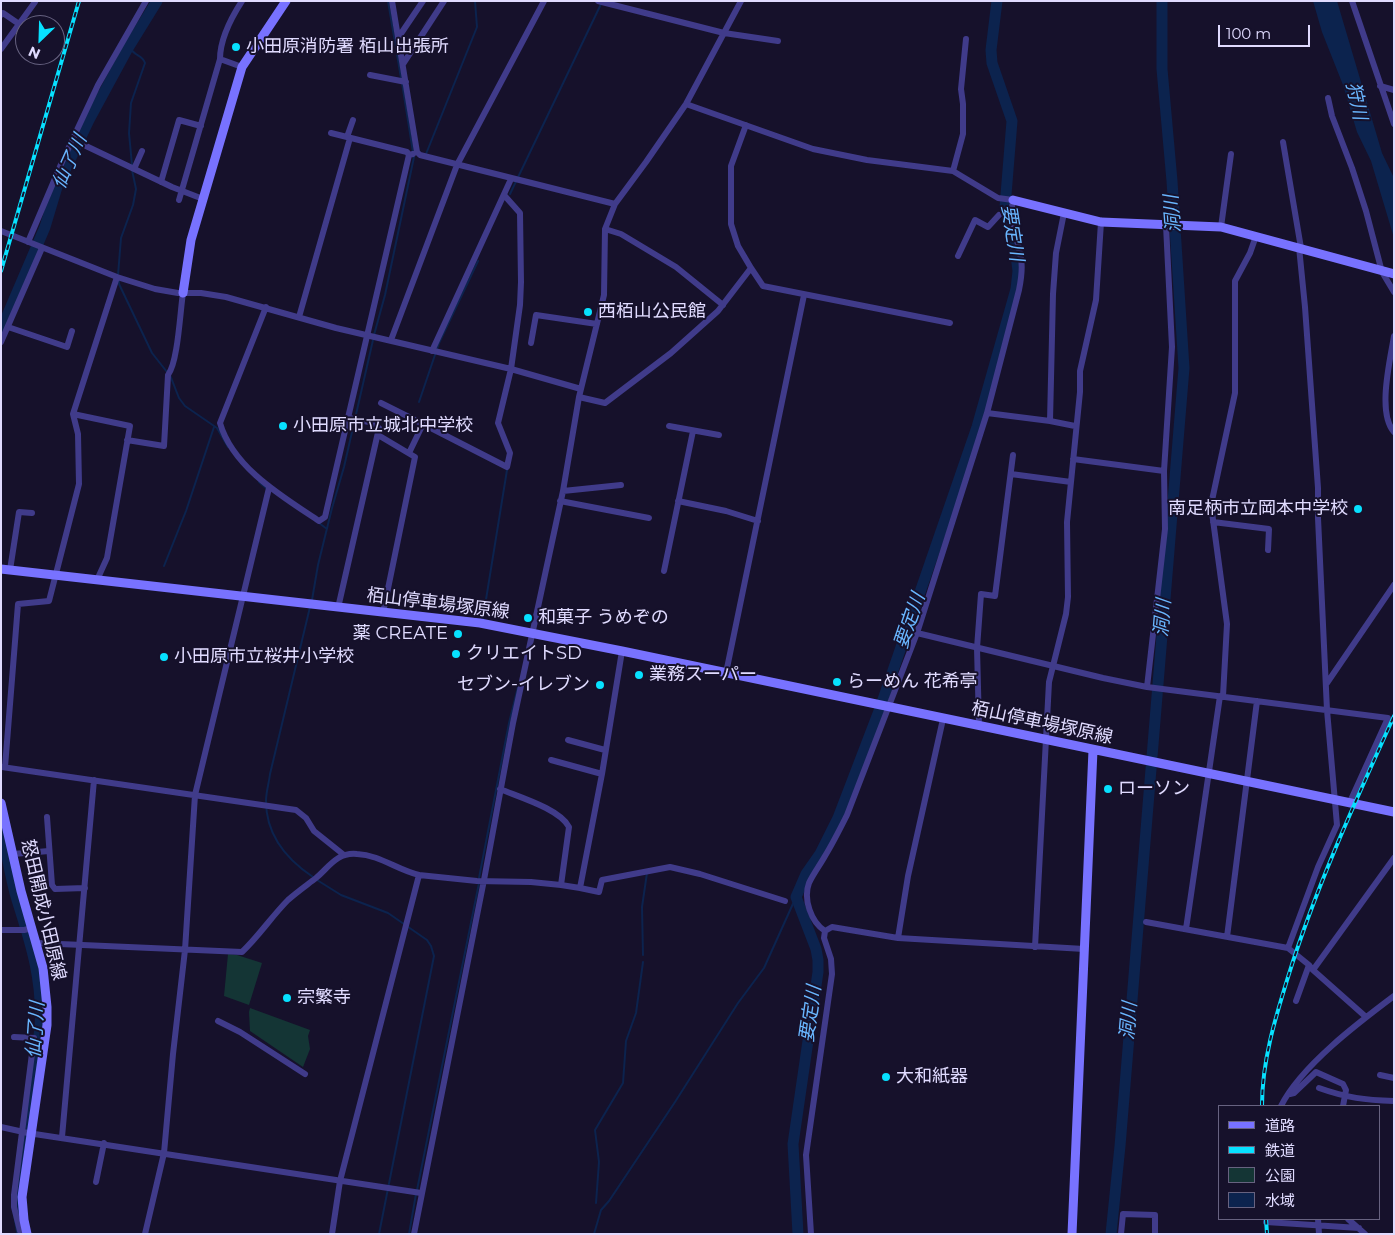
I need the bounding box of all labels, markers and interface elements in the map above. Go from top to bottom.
north arrow [15,15,65,65]
scale bar [1220,15,1312,47]
text: 100 m [1226,24,1271,43]
place label: 小田原消防署 栢山出張所 [246,36,449,58]
marker: 小田原消防署 栢山出張所 [230,41,242,53]
text: N [25,42,43,63]
water label: 狩川 [1341,80,1371,122]
water label: 仙了川 [48,131,92,193]
water label: 洞川 [1160,194,1186,234]
water label: 要定川 [996,203,1028,263]
place label: 西栢山公民館 [598,301,706,323]
marker: 西栢山公民館 [582,306,594,318]
place label: 小田原市立城北中学校 [293,415,473,437]
marker: 小田原市立城北中学校 [277,420,289,432]
place label: 南足柄市立岡本中学校 [1168,498,1348,520]
marker: 南足柄市立岡本中学校 [1352,503,1364,515]
street label: 栢山停車場塚原線 [365,585,511,623]
water label: 要定川 [890,590,930,652]
water label: 洞川 [1150,598,1176,638]
place label: 和菓子 うめぞの [538,607,669,629]
marker: 和菓子 うめぞの [522,612,534,624]
place label: 薬 CREATE [353,623,448,645]
marker: 薬 CREATE [452,628,464,640]
place label: クリエイトSD [466,643,582,665]
place label: 小田原市立桜井小学校 [174,646,354,668]
marker: クリエイトSD [450,648,462,660]
marker: 小田原市立桜井小学校 [158,651,170,663]
place label: 業務スーパー [649,664,757,686]
marker: 業務スーパー [633,669,645,681]
place label: らーめん 花希亭 [847,671,978,693]
place label: セブン-イレブン [457,674,590,696]
marker: らーめん 花希亭 [831,676,843,688]
marker: セブン-イレブン [594,679,606,691]
street label: 栢山停車場塚原線 [969,697,1115,749]
place label: ローソン [1118,778,1190,800]
marker: ローソン [1102,783,1114,795]
street label: 怒田開成小田原線 [16,837,70,983]
water label: 要定川 [796,984,826,1044]
place label: 宗繁寺 [297,987,351,1009]
marker: 宗繁寺 [281,992,293,1004]
water label: 仙了川 [23,1001,49,1059]
water label: 洞川 [1116,1001,1142,1041]
place label: 大和紙器 [896,1066,968,1088]
marker: 大和紙器 [880,1071,892,1083]
legend [1218,1105,1380,1220]
text: 道路 [1265,1116,1295,1135]
text: 鉄道 [1265,1141,1295,1160]
text: 公園 [1265,1166,1295,1185]
text: 水域 [1265,1191,1295,1210]

